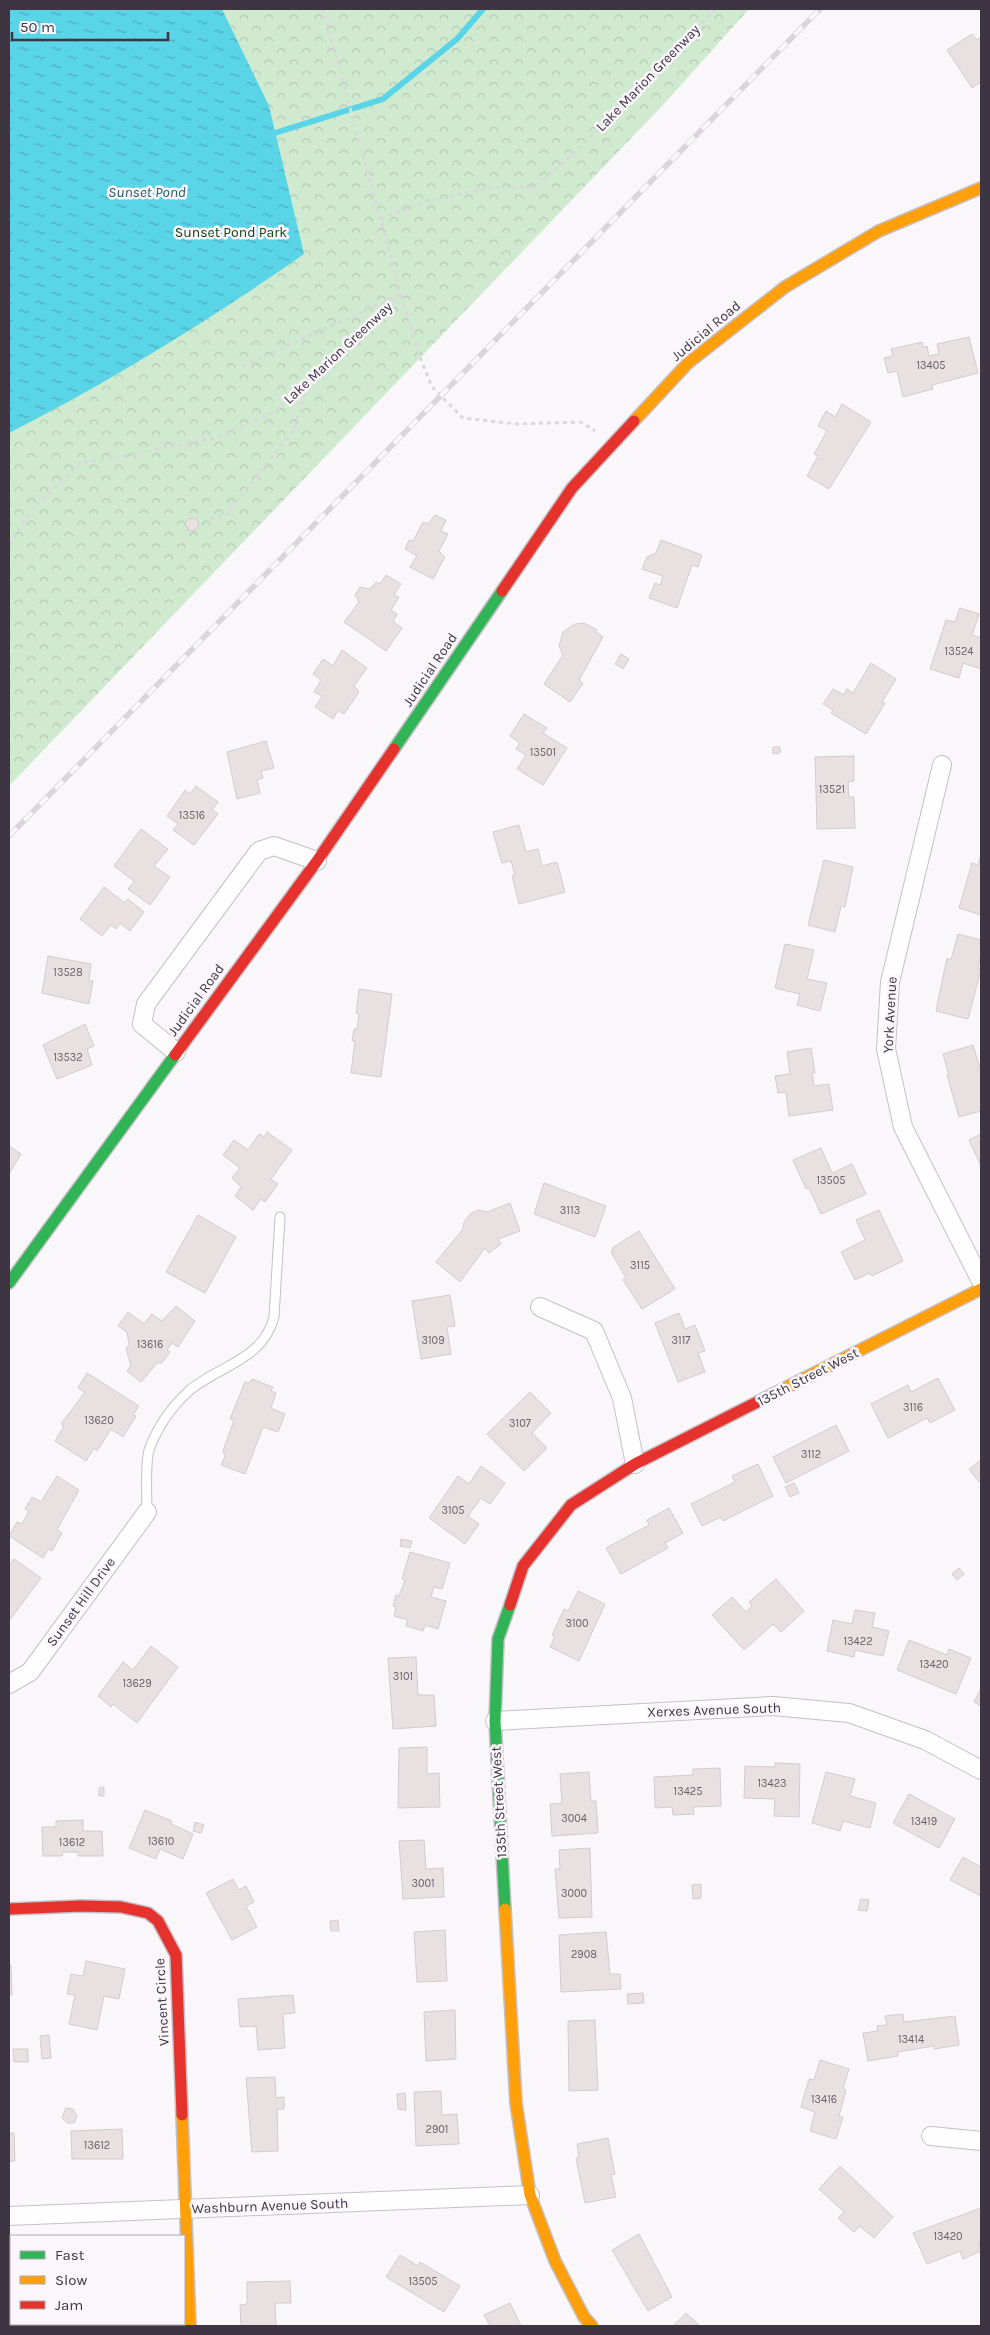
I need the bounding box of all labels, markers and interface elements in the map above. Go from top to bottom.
scale bar [12,10,169,42]
text: 50 m [20,18,55,36]
street label: Lake Marion Greenway [593,21,704,135]
water label: Sunset Pond [108,183,186,201]
park label: Sunset Pond Park [175,224,287,241]
street label: Judicial Road [668,297,744,365]
street label: Lake Marion Greenway [280,298,396,408]
house number: 13405 [916,359,946,372]
street label: Judicial Road [399,630,461,710]
house number: 13524 [945,645,973,658]
house number: 13501 [530,746,556,759]
house number: 13521 [819,783,845,796]
house number: 13516 [179,809,205,822]
street label: Judicial Road [164,961,228,1039]
house number: 13528 [53,966,83,979]
street label: York Avenue [880,976,900,1054]
house number: 13532 [53,1051,83,1064]
house number: 13505 [816,1174,846,1187]
house number: 3113 [560,1204,580,1217]
house number: 3115 [630,1259,650,1272]
house number: 3109 [421,1334,445,1347]
house number: 3117 [672,1334,690,1347]
house number: 13616 [137,1338,163,1351]
street label: 135th Street West [754,1344,862,1410]
house number: 3116 [903,1401,923,1414]
house number: 13620 [84,1414,114,1427]
house number: 3107 [509,1417,531,1430]
house number: 3112 [801,1448,821,1461]
house number: 3105 [442,1504,464,1517]
street label: Sunset Hill Drive [43,1554,119,1650]
house number: 3100 [565,1617,589,1630]
house number: 13422 [843,1635,873,1648]
house number: 13420 [919,1658,949,1671]
house number: 3101 [393,1670,413,1683]
house number: 13629 [122,1677,152,1690]
street label: Xerxes Avenue South [647,1699,781,1721]
street label: 135th Street West [488,1746,510,1858]
house number: 13423 [757,1777,787,1790]
house number: 13425 [674,1785,702,1798]
house number: 3004 [561,1812,587,1825]
house number: 13419 [911,1815,937,1828]
house number: 13610 [148,1835,174,1848]
house number: 13612 [59,1836,85,1849]
house number: 3001 [411,1877,435,1890]
house number: 3000 [561,1887,587,1900]
house number: 2908 [571,1948,597,1961]
street label: Vincent Circle [151,1958,173,2046]
house number: 13414 [898,2033,924,2046]
house number: 13416 [811,2093,837,2106]
house number: 2901 [426,2123,448,2136]
house number: 13612 [84,2139,110,2152]
street label: Washburn Avenue South [191,2195,349,2217]
house number: 13420 [933,2230,963,2243]
legend [10,2235,185,2325]
text: Fast [55,2246,85,2264]
text: Slow [55,2271,87,2289]
house number: 13505 [408,2275,438,2288]
text: Jam [55,2296,83,2314]

